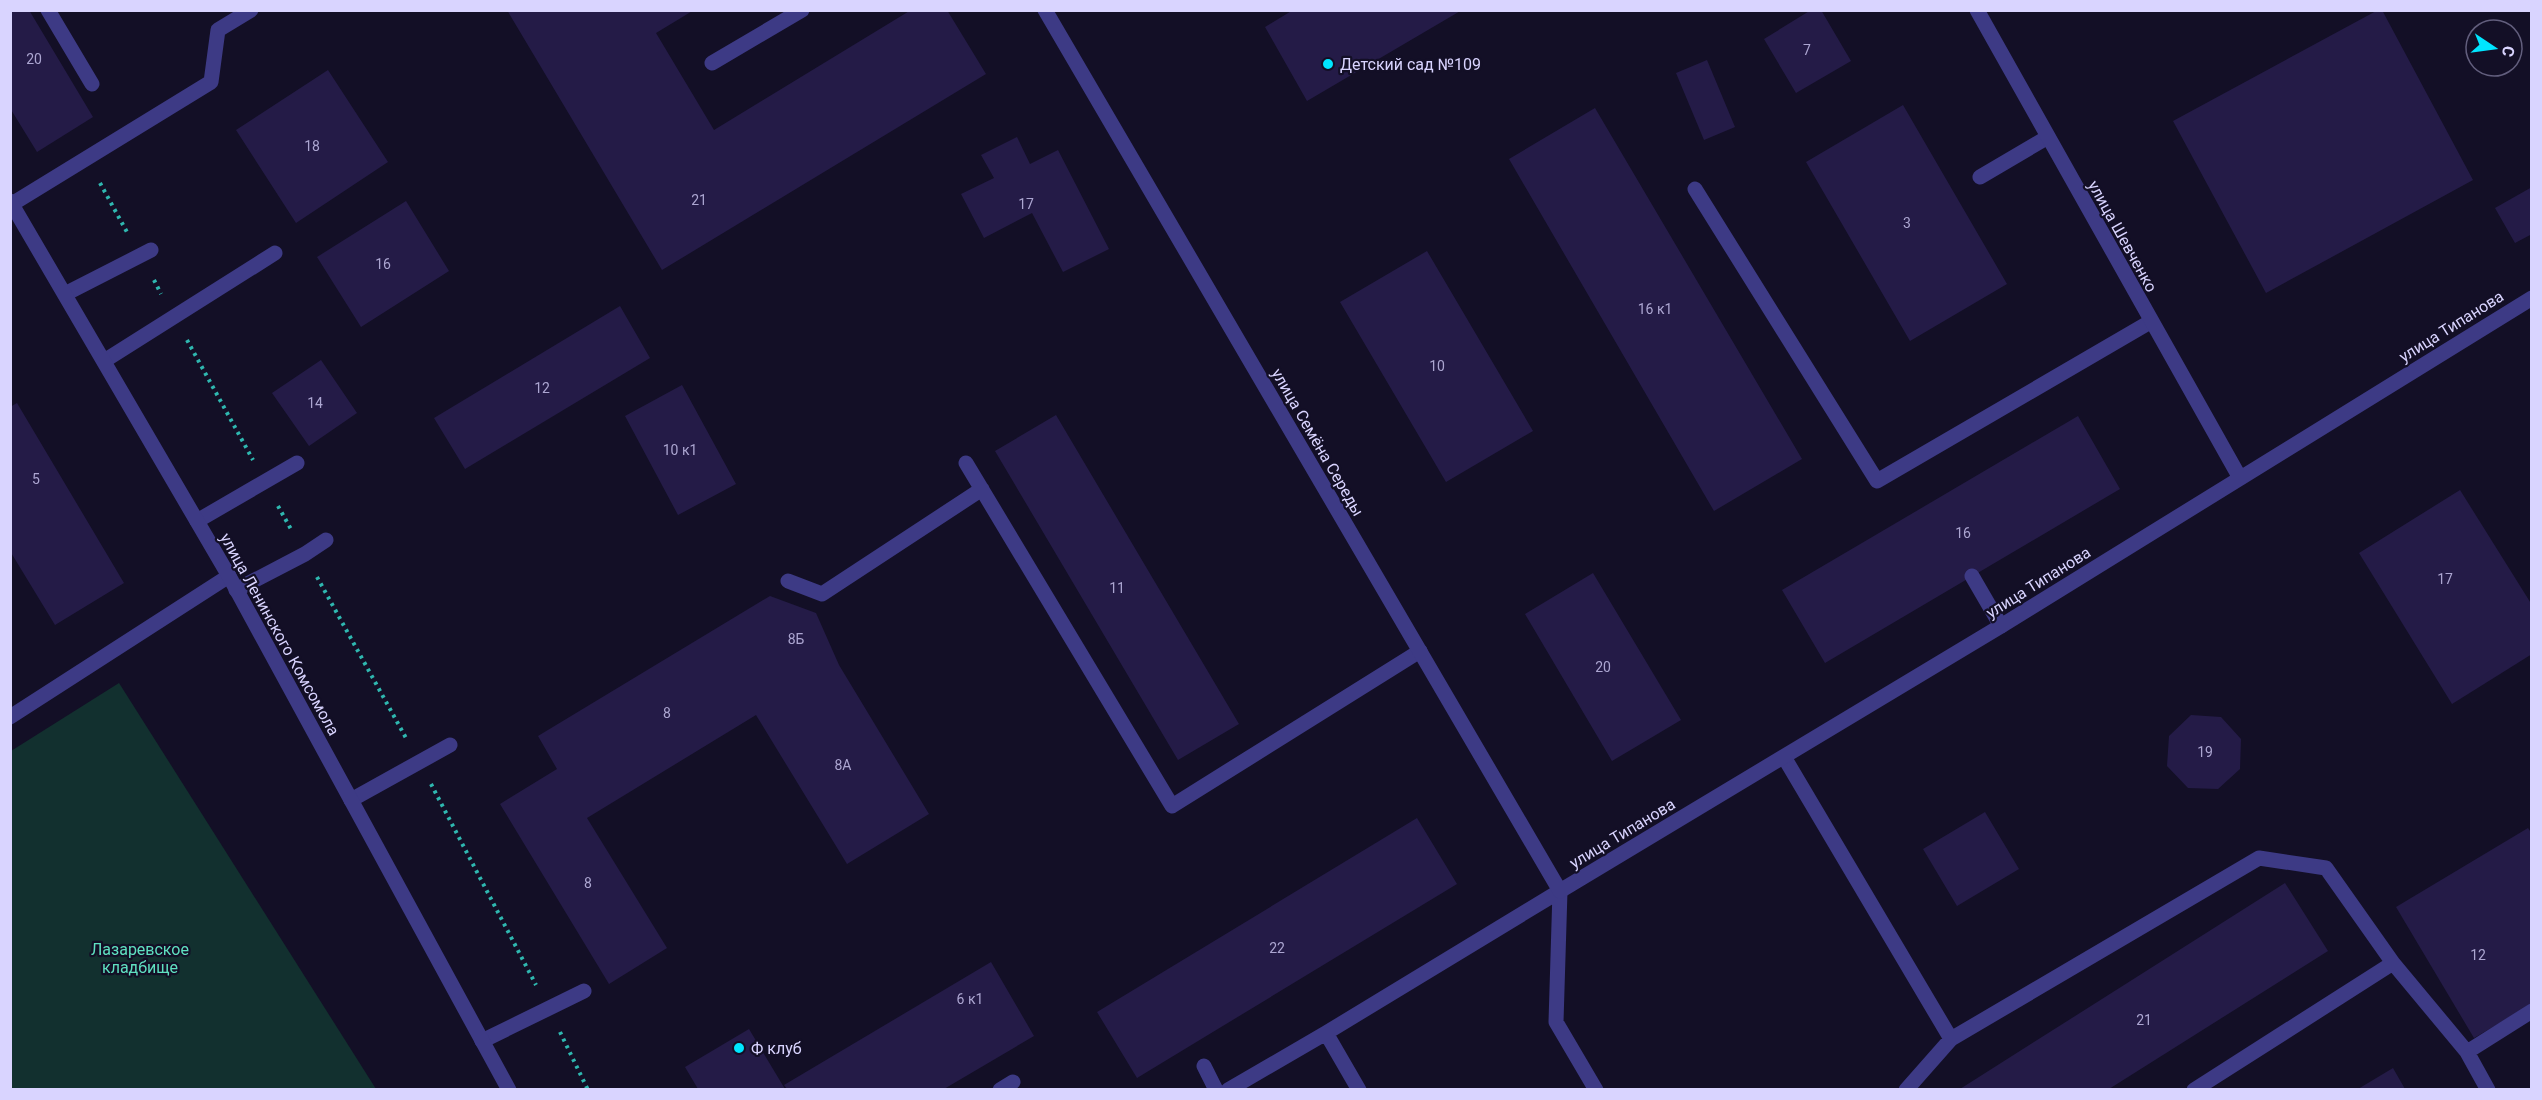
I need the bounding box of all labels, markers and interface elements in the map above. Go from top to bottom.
north arrow [2464,18,2524,78]
house number: 7 [1803,42,1811,58]
text: С [2498,44,2519,58]
house number: 20 [26,51,42,67]
place label: Детский сад №109 [1340,55,1481,74]
marker: Детский сад №109 [1321,57,1335,71]
house number: 18 [304,138,320,154]
street label: улица Шевченко [2084,177,2161,295]
house number: 21 [691,192,707,208]
house number: 17 [1018,196,1034,212]
house number: 3 [1903,215,1911,231]
house number: 16 [375,256,391,272]
street label: улица Типанова [2395,287,2507,366]
house number: 16 к1 [1638,301,1672,317]
house number: 10 [1429,358,1445,374]
street label: улица Семёна Середы [1267,365,1368,520]
house number: 12 [534,380,550,396]
house number: 14 [307,395,323,411]
house number: 10 к1 [663,442,697,458]
house number: 5 [32,471,40,487]
house number: 16 [1955,525,1971,541]
street label: улица Ленинского Комсомола [216,530,343,739]
street label: улица Типанова [1982,543,2094,622]
house number: 17 [2437,571,2453,587]
house number: 11 [1109,580,1125,596]
house number: 8Б [788,631,805,647]
house number: 20 [1595,659,1611,675]
house number: 8 [663,705,671,721]
house number: 19 [2197,744,2213,760]
house number: 8А [834,757,852,773]
street label: улица Типанова [1566,794,1678,872]
house number: 8 [584,875,592,891]
park label: Лазаревское кладбище [91,940,189,977]
house number: 22 [1269,940,1285,956]
house number: 12 [2470,947,2486,963]
house number: 6 к1 [957,991,983,1007]
house number: 21 [2136,1012,2152,1028]
place label: Ф клуб [751,1039,802,1058]
marker: Ф клуб [732,1041,746,1055]

